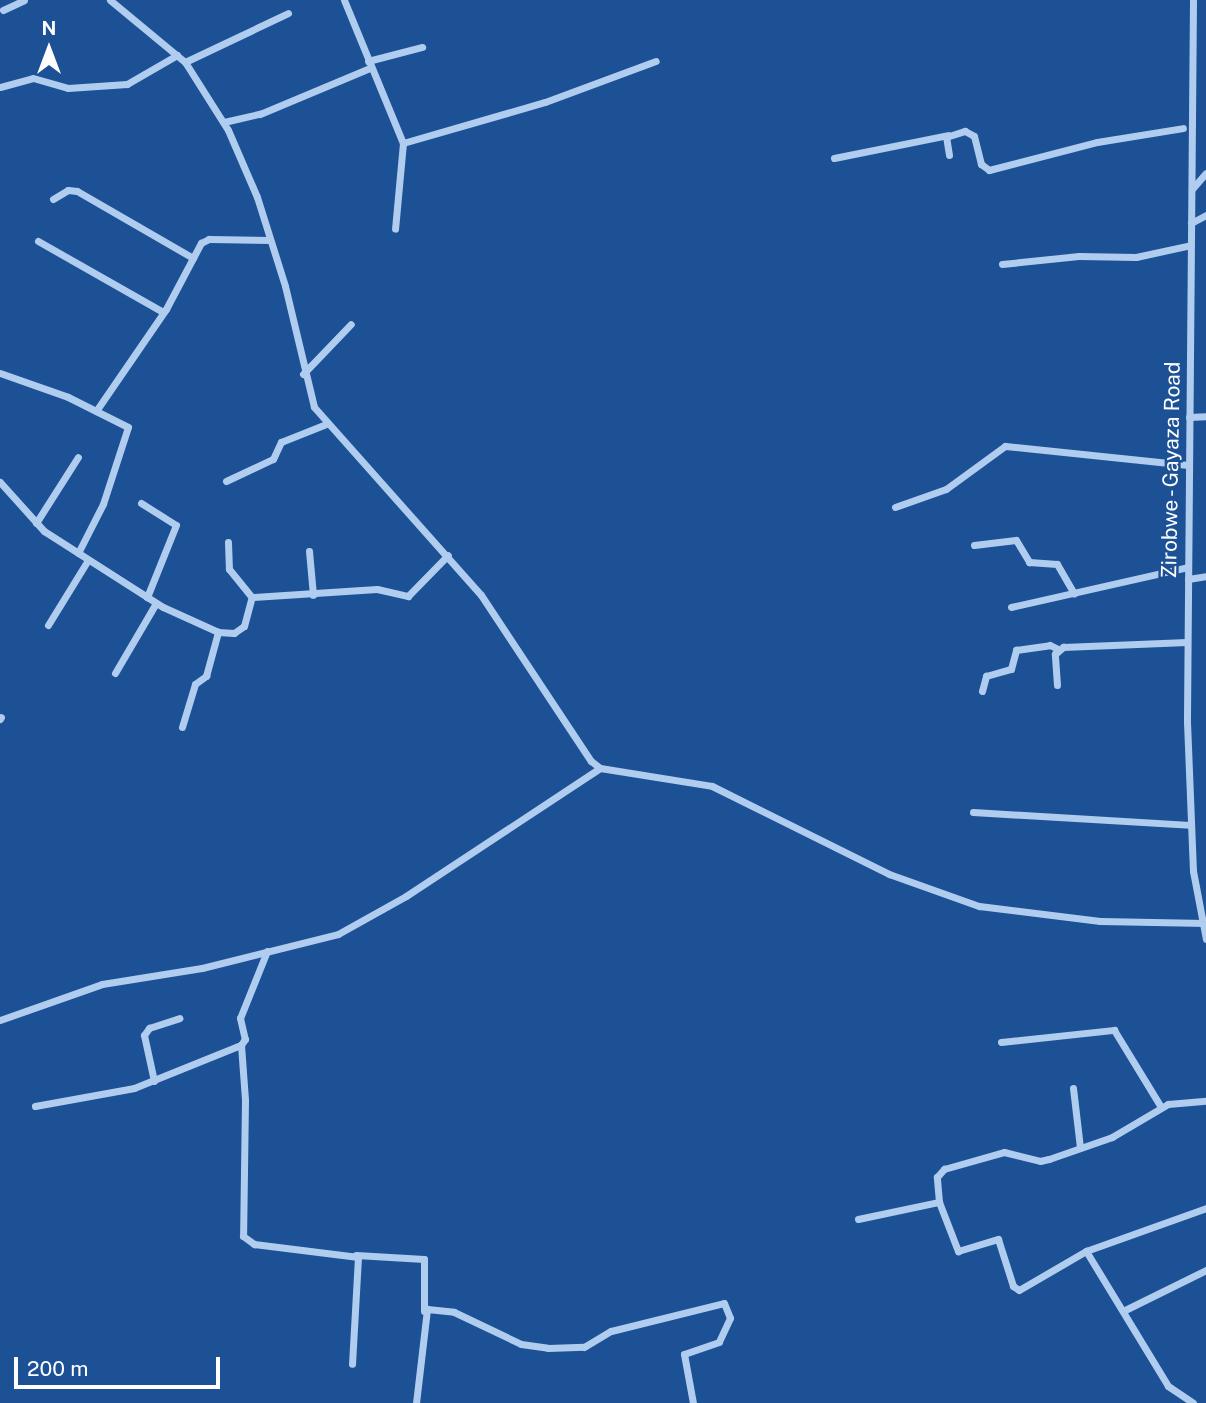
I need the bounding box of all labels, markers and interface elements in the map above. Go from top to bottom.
north arrow [14,14,84,84]
text: N [42,17,56,39]
street label: Zirobwe - Gayaza Road [1156,358,1186,582]
scale bar [18,1344,224,1388]
text: 200 m [27,1356,88,1381]

